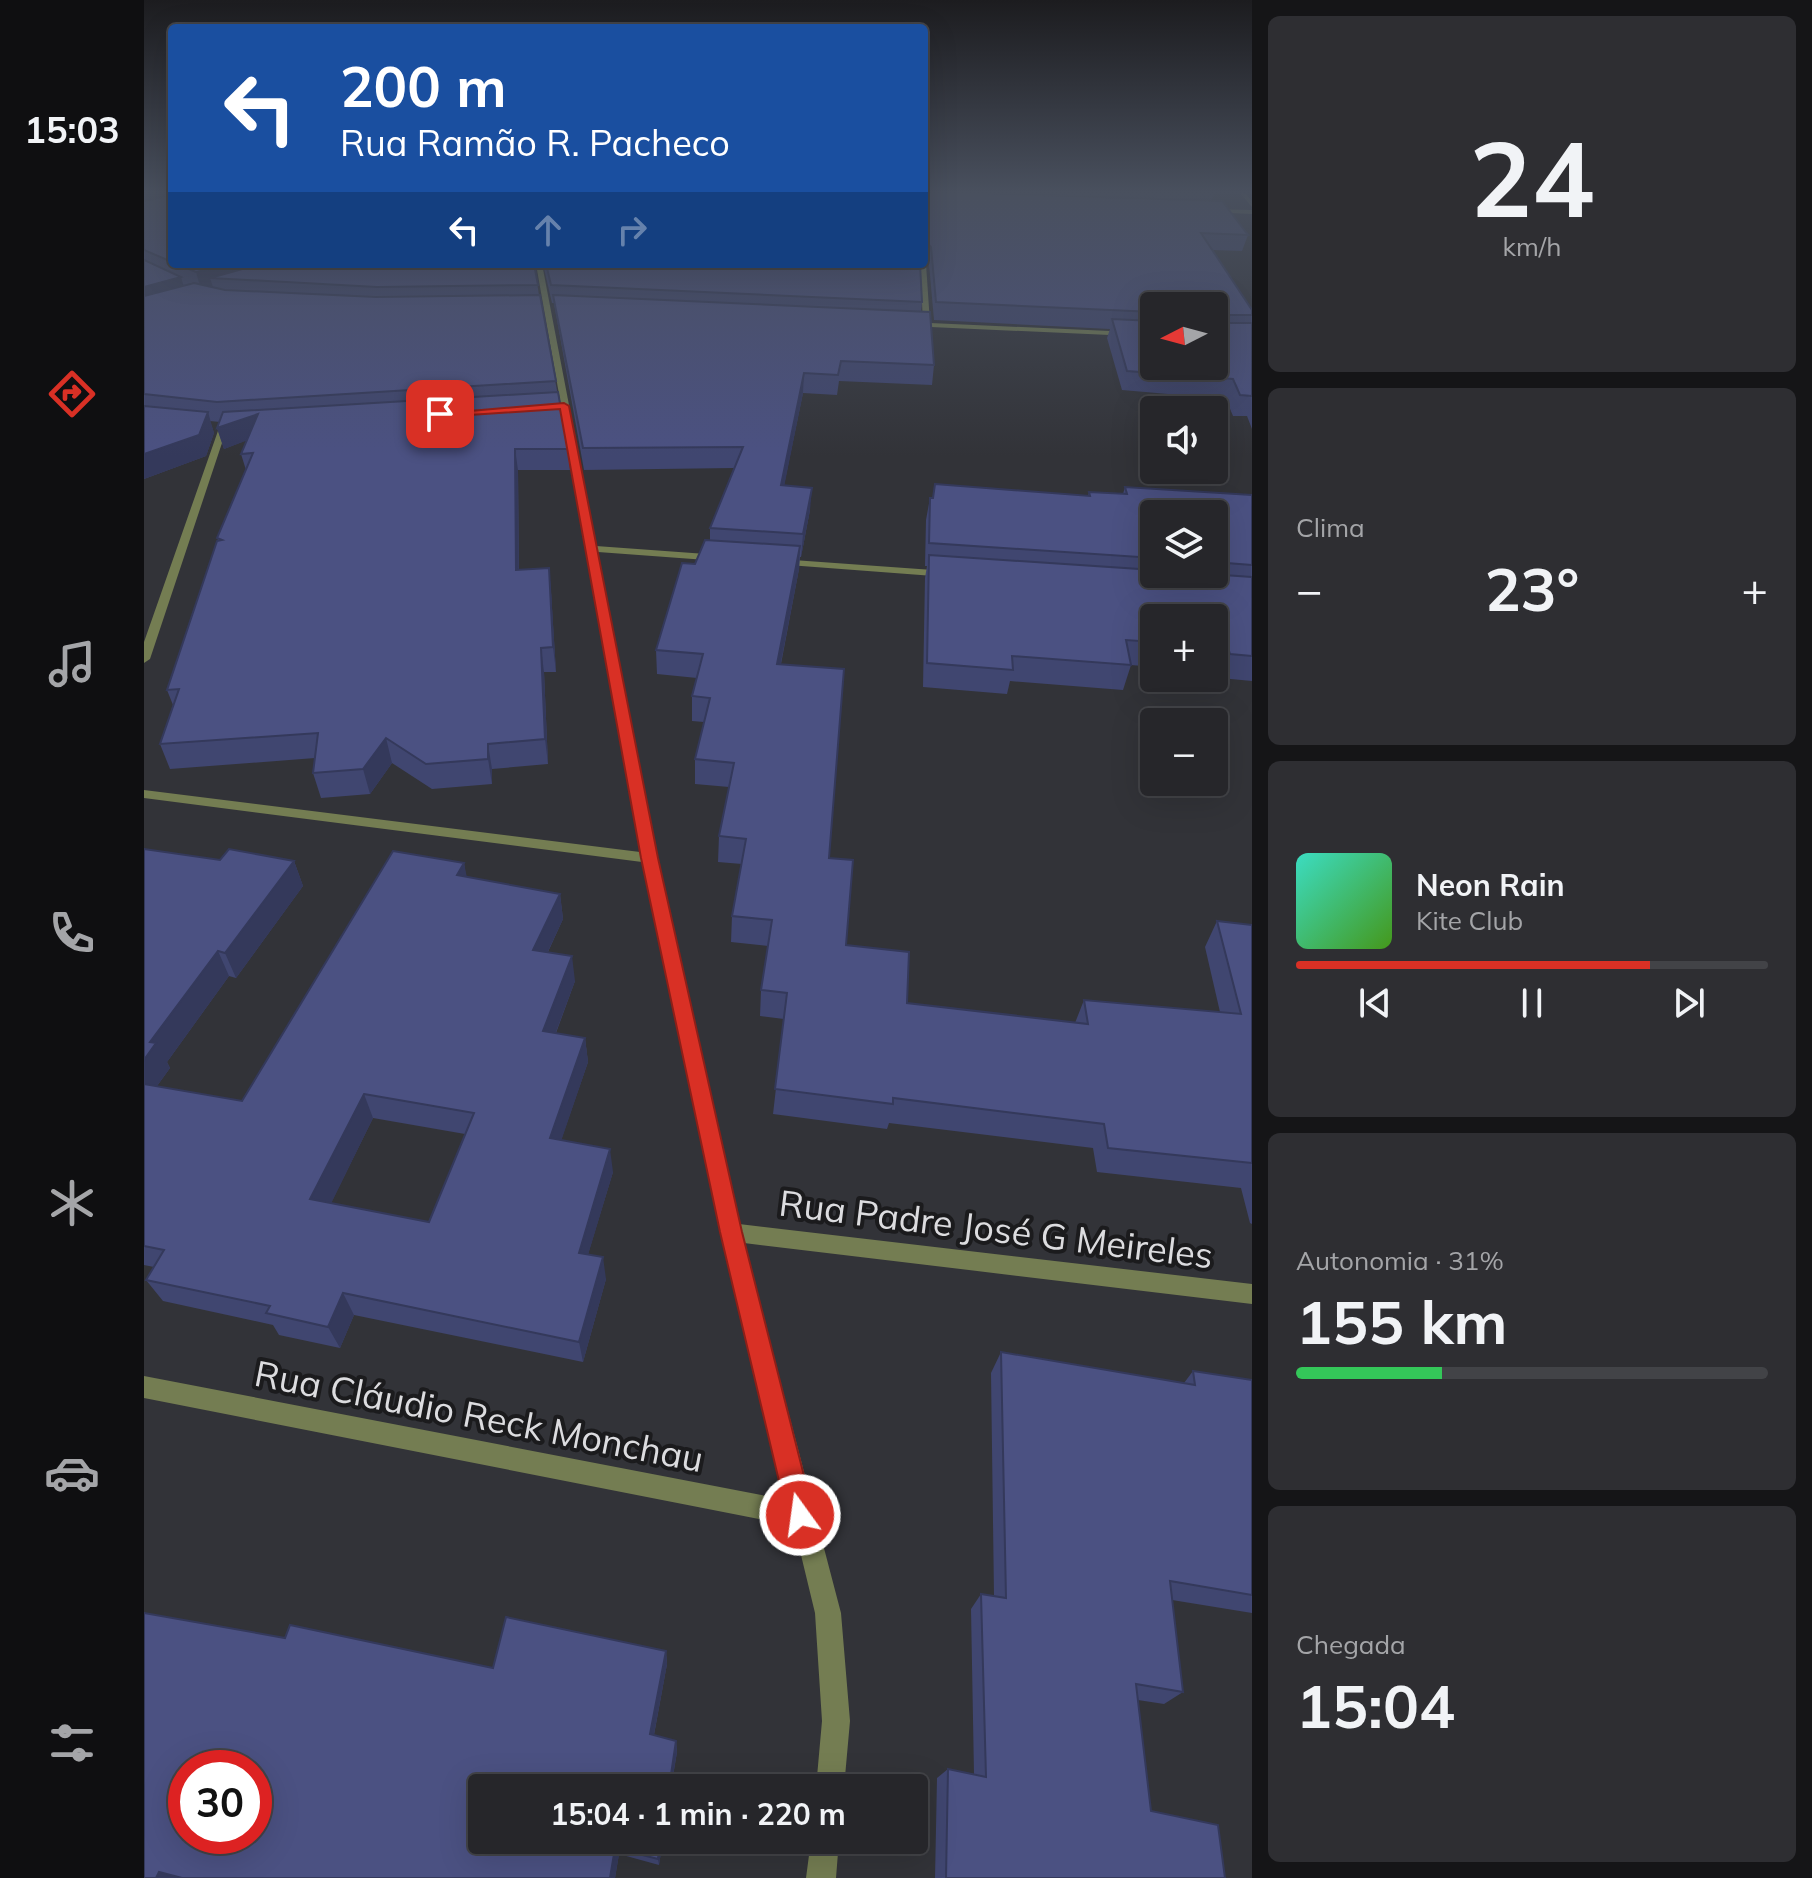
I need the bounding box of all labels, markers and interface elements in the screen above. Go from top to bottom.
text: 200 m [340,51,507,121]
icon: left [208,56,312,160]
text: 15:03 [24,107,120,152]
text: 24 [1470,112,1594,243]
text: Rua Ramão R. Pacheco [340,120,730,165]
icon: left [442,208,486,252]
icon: ahead [526,208,570,252]
icon: right [610,208,654,252]
text: km/h [1503,230,1561,263]
north arrow [1140,292,1228,380]
map controls [1140,292,1228,796]
icon: directions [44,366,100,422]
pin [406,380,474,448]
icon: arrive [418,392,462,436]
button: sound [1140,396,1228,484]
button: layers [1140,500,1228,588]
text: Clima [1296,511,1365,544]
text: 23° [1485,551,1579,626]
text: − [1296,562,1322,617]
text: + [1742,562,1768,617]
button: + [1140,604,1228,692]
icon: music [44,636,100,692]
button: − [1140,708,1228,796]
text: Neon Rain [1416,866,1565,904]
text: Kite Club [1416,904,1523,937]
icon: phone [44,905,100,961]
icon: previous [1353,981,1397,1025]
icon: pause [1510,981,1554,1025]
icon: next [1667,981,1711,1025]
icon: climate [44,1175,100,1231]
street label: Rua Padre José G Meireles [777,1180,1216,1277]
text: Autonomia · 31% [1296,1244,1504,1277]
text: 155 km [1296,1284,1508,1359]
street label: Rua Cláudio Reck Monchau [251,1350,707,1481]
icon: car [44,1445,100,1501]
position arrow [758,1473,842,1557]
text: Chegada [1296,1628,1406,1661]
text: 15:04 [1296,1668,1455,1743]
icon: filters [44,1715,100,1771]
speed limit sign: 30 [168,1750,272,1854]
text: 15:04 · 1 min · 220 m [550,1795,846,1833]

